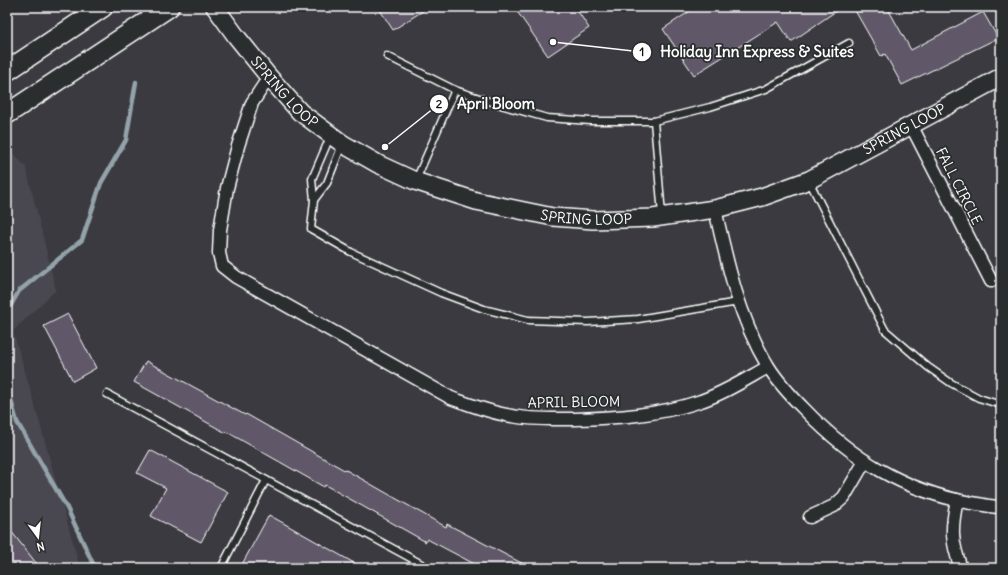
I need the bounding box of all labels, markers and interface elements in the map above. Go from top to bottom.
callout: Holiday Inn Express & Suites [632,38,861,65]
text: Holiday Inn Express & Suites [660,42,854,62]
text: 1 [640,44,644,59]
street label: SPRING LOOP [247,52,322,132]
callout: April Bloom [429,90,543,117]
text: April Bloom [457,94,535,114]
text: 2 [436,96,443,111]
street label: SPRING LOOP [860,99,949,158]
street label: FALL CIRCLE [932,144,986,228]
street label: SPRING LOOP [539,206,632,229]
street label: APRIL BLOOM [528,392,620,412]
north arrow [18,517,58,557]
text: N [35,539,46,554]

